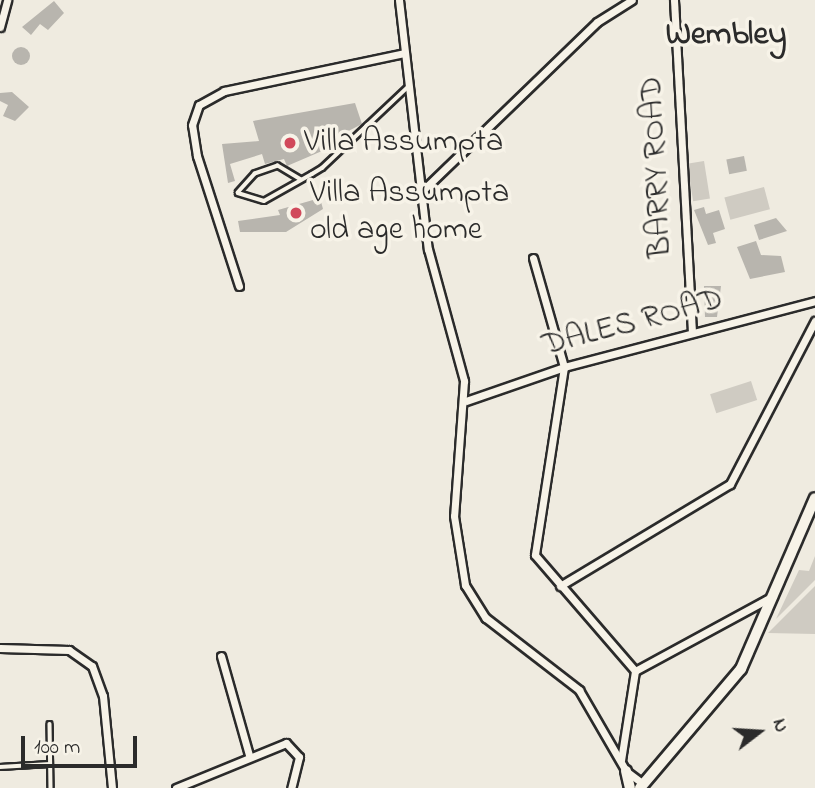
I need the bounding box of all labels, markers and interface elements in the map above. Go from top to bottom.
district label: Wembley [665,16,787,56]
street label: BARRY ROAD [634,75,682,259]
place label: Villa Assumpta [304,124,503,162]
marker: Villa Assumpta [282,135,298,151]
place label: Villa Assumpta old age home [310,176,509,251]
marker: Villa Assumpta old age home [288,205,304,221]
street label: DALES ROAD [539,281,727,367]
north arrow [724,697,794,767]
text: N [765,716,794,736]
scale bar [24,722,140,766]
text: 100 m [34,733,80,763]

